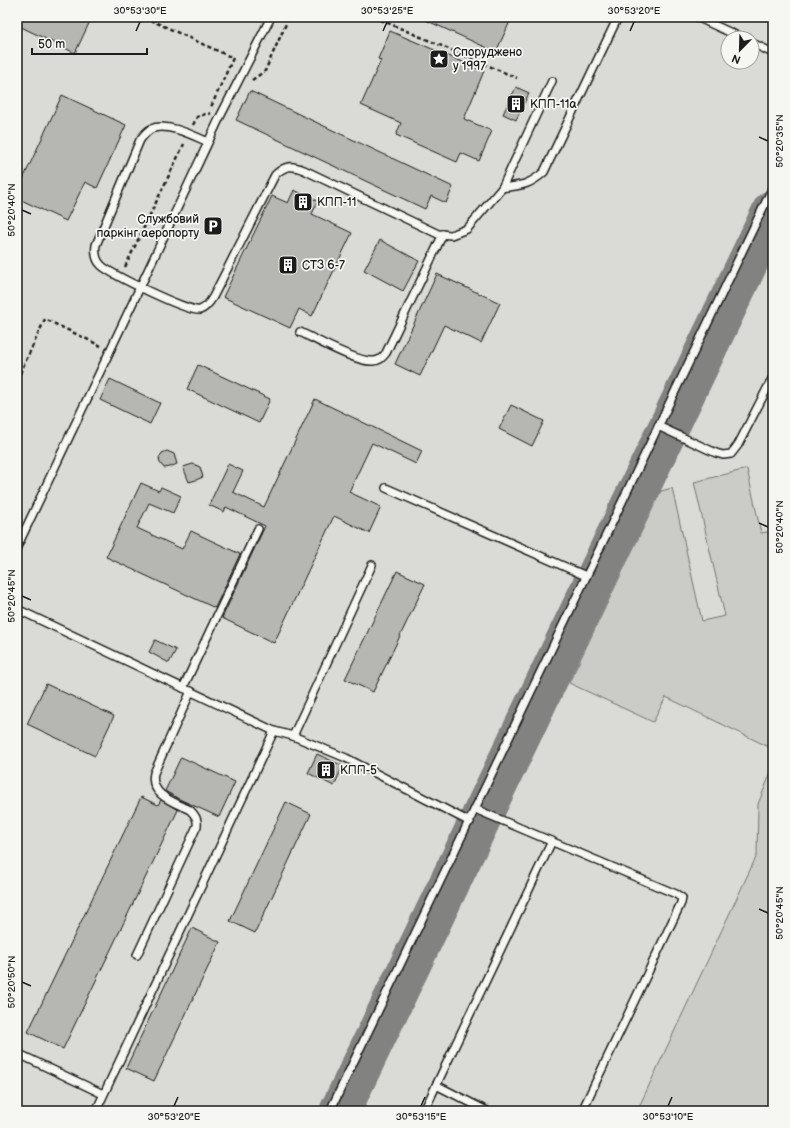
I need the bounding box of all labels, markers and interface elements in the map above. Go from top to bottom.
text: 30°53'30"E [113,5,167,17]
text: 30°53'25"E [361,5,414,17]
text: 30°53'20"E [608,5,661,17]
scale bar [32,30,147,56]
north arrow [720,30,760,70]
text: 50 m [38,37,65,52]
place label: Споруджено у 1997 [453,45,522,74]
place icon: Споруджено у 1997 [428,48,450,70]
text: N [730,51,743,66]
building icon: КПП-11а [505,93,527,115]
place label: КПП-11а [530,97,577,112]
text: 50°20'35"N [774,114,786,168]
text: 50°20'40"N [6,183,18,237]
building icon: КПП-11 [292,191,314,213]
place label: КПП-11 [317,195,356,210]
place label: Службовий паркінг аеропорту [96,212,199,241]
parking icon: Службовий паркінг аеропорту [202,215,224,237]
building icon: СТЗ 6-7 [277,254,299,276]
place label: СТЗ 6-7 [302,258,345,273]
text: 50°20'40"N [774,500,786,554]
text: 50°20'45"N [6,569,18,623]
building icon: КПП-5 [315,759,337,781]
place label: КПП-5 [340,763,377,778]
text: 50°20'45"N [774,886,786,940]
text: 50°20'50"N [6,955,18,1009]
text: 30°53'20"E [148,1111,201,1123]
text: 30°53'15"E [396,1111,447,1123]
text: 30°53'10"E [643,1111,694,1123]

